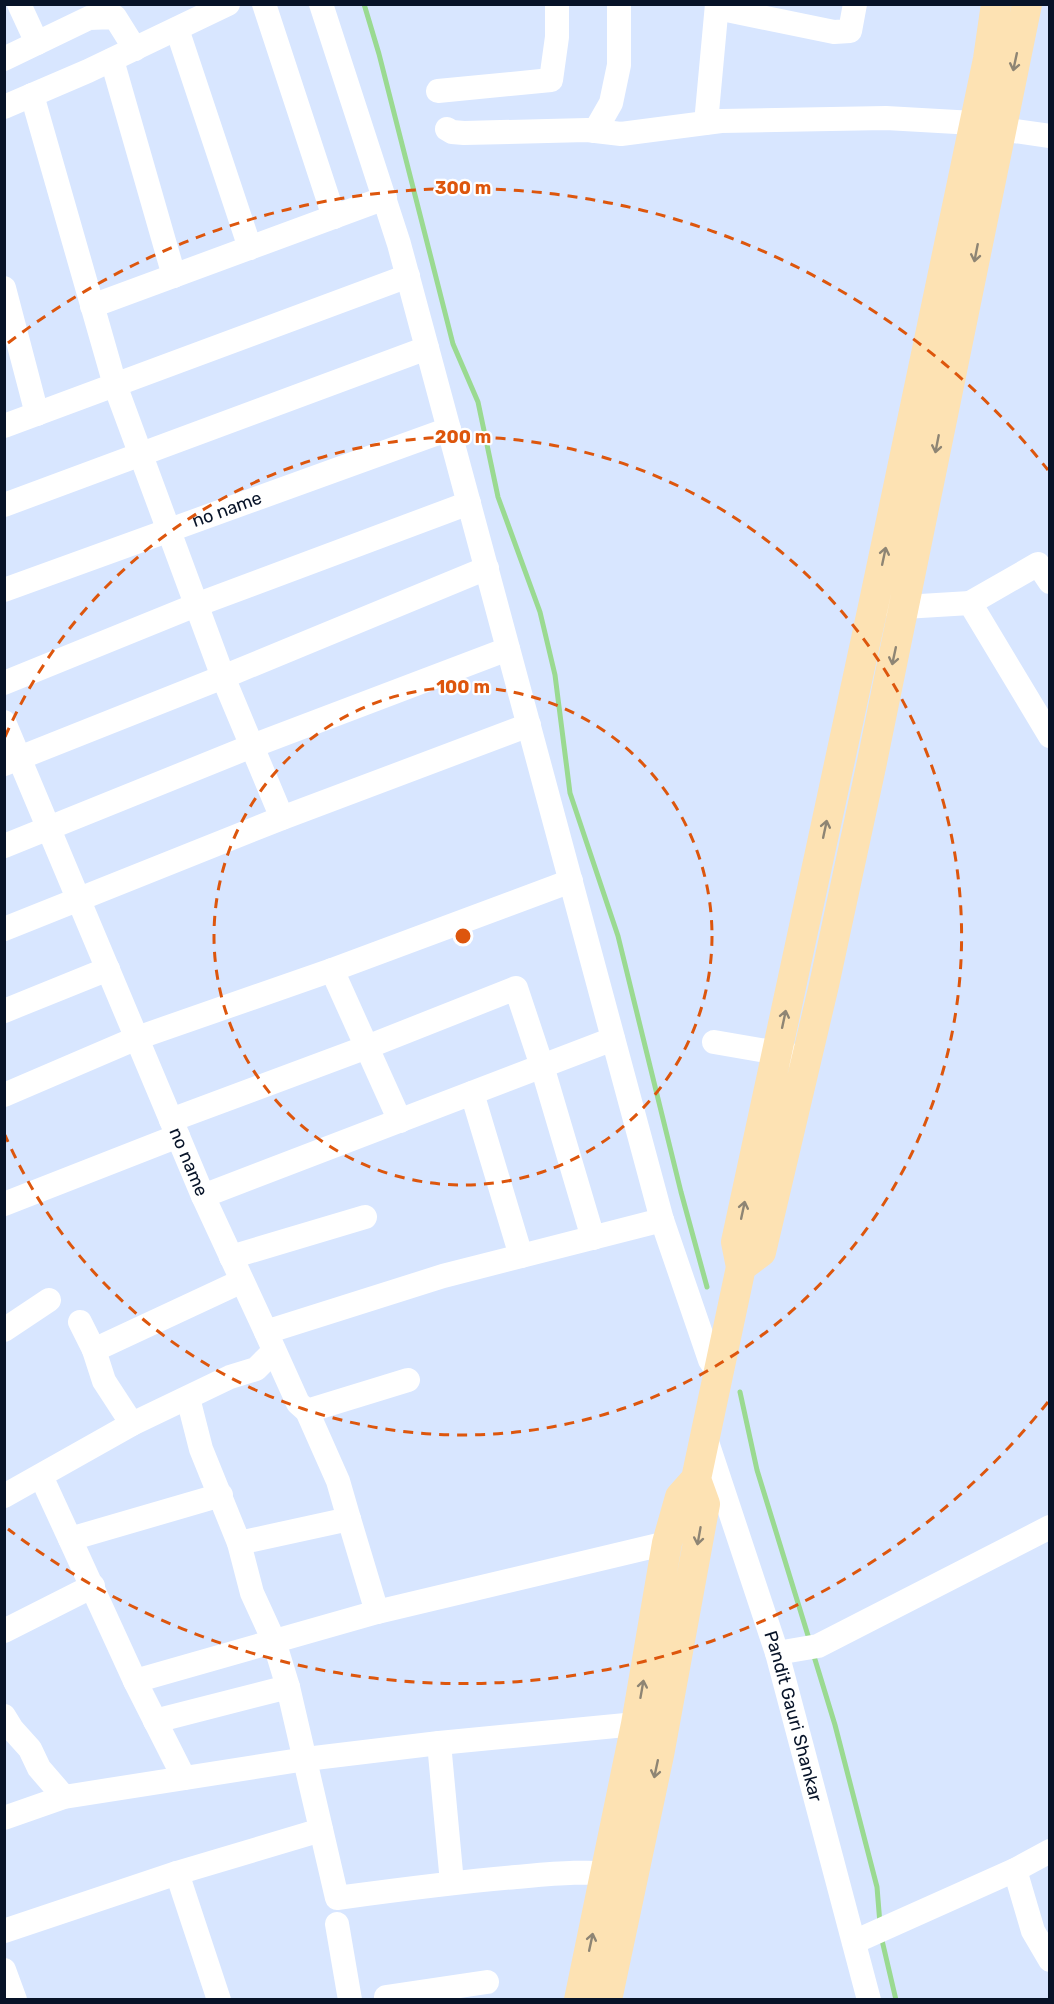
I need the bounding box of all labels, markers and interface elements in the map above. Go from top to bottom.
one-way arrow [1009,51,1020,71]
text: 300 m [435,177,491,199]
one-way arrow [970,242,981,262]
text: 200 m [435,426,491,448]
one-way arrow [931,434,942,453]
street label: no name [189,487,265,532]
one-way arrow [878,547,890,566]
one-way arrow [888,645,899,665]
text: 100 m [436,676,490,698]
one-way arrow [820,819,831,839]
centre of rings [453,926,473,946]
one-way arrow [779,1010,790,1030]
street label: no name [164,1124,213,1200]
one-way arrow [738,1201,749,1220]
one-way arrow [693,1525,704,1545]
street label: Pandit Gauri Shankar [759,1628,827,1804]
one-way arrow [637,1680,648,1700]
one-way arrow [649,1759,661,1778]
one-way arrow [586,1933,597,1953]

